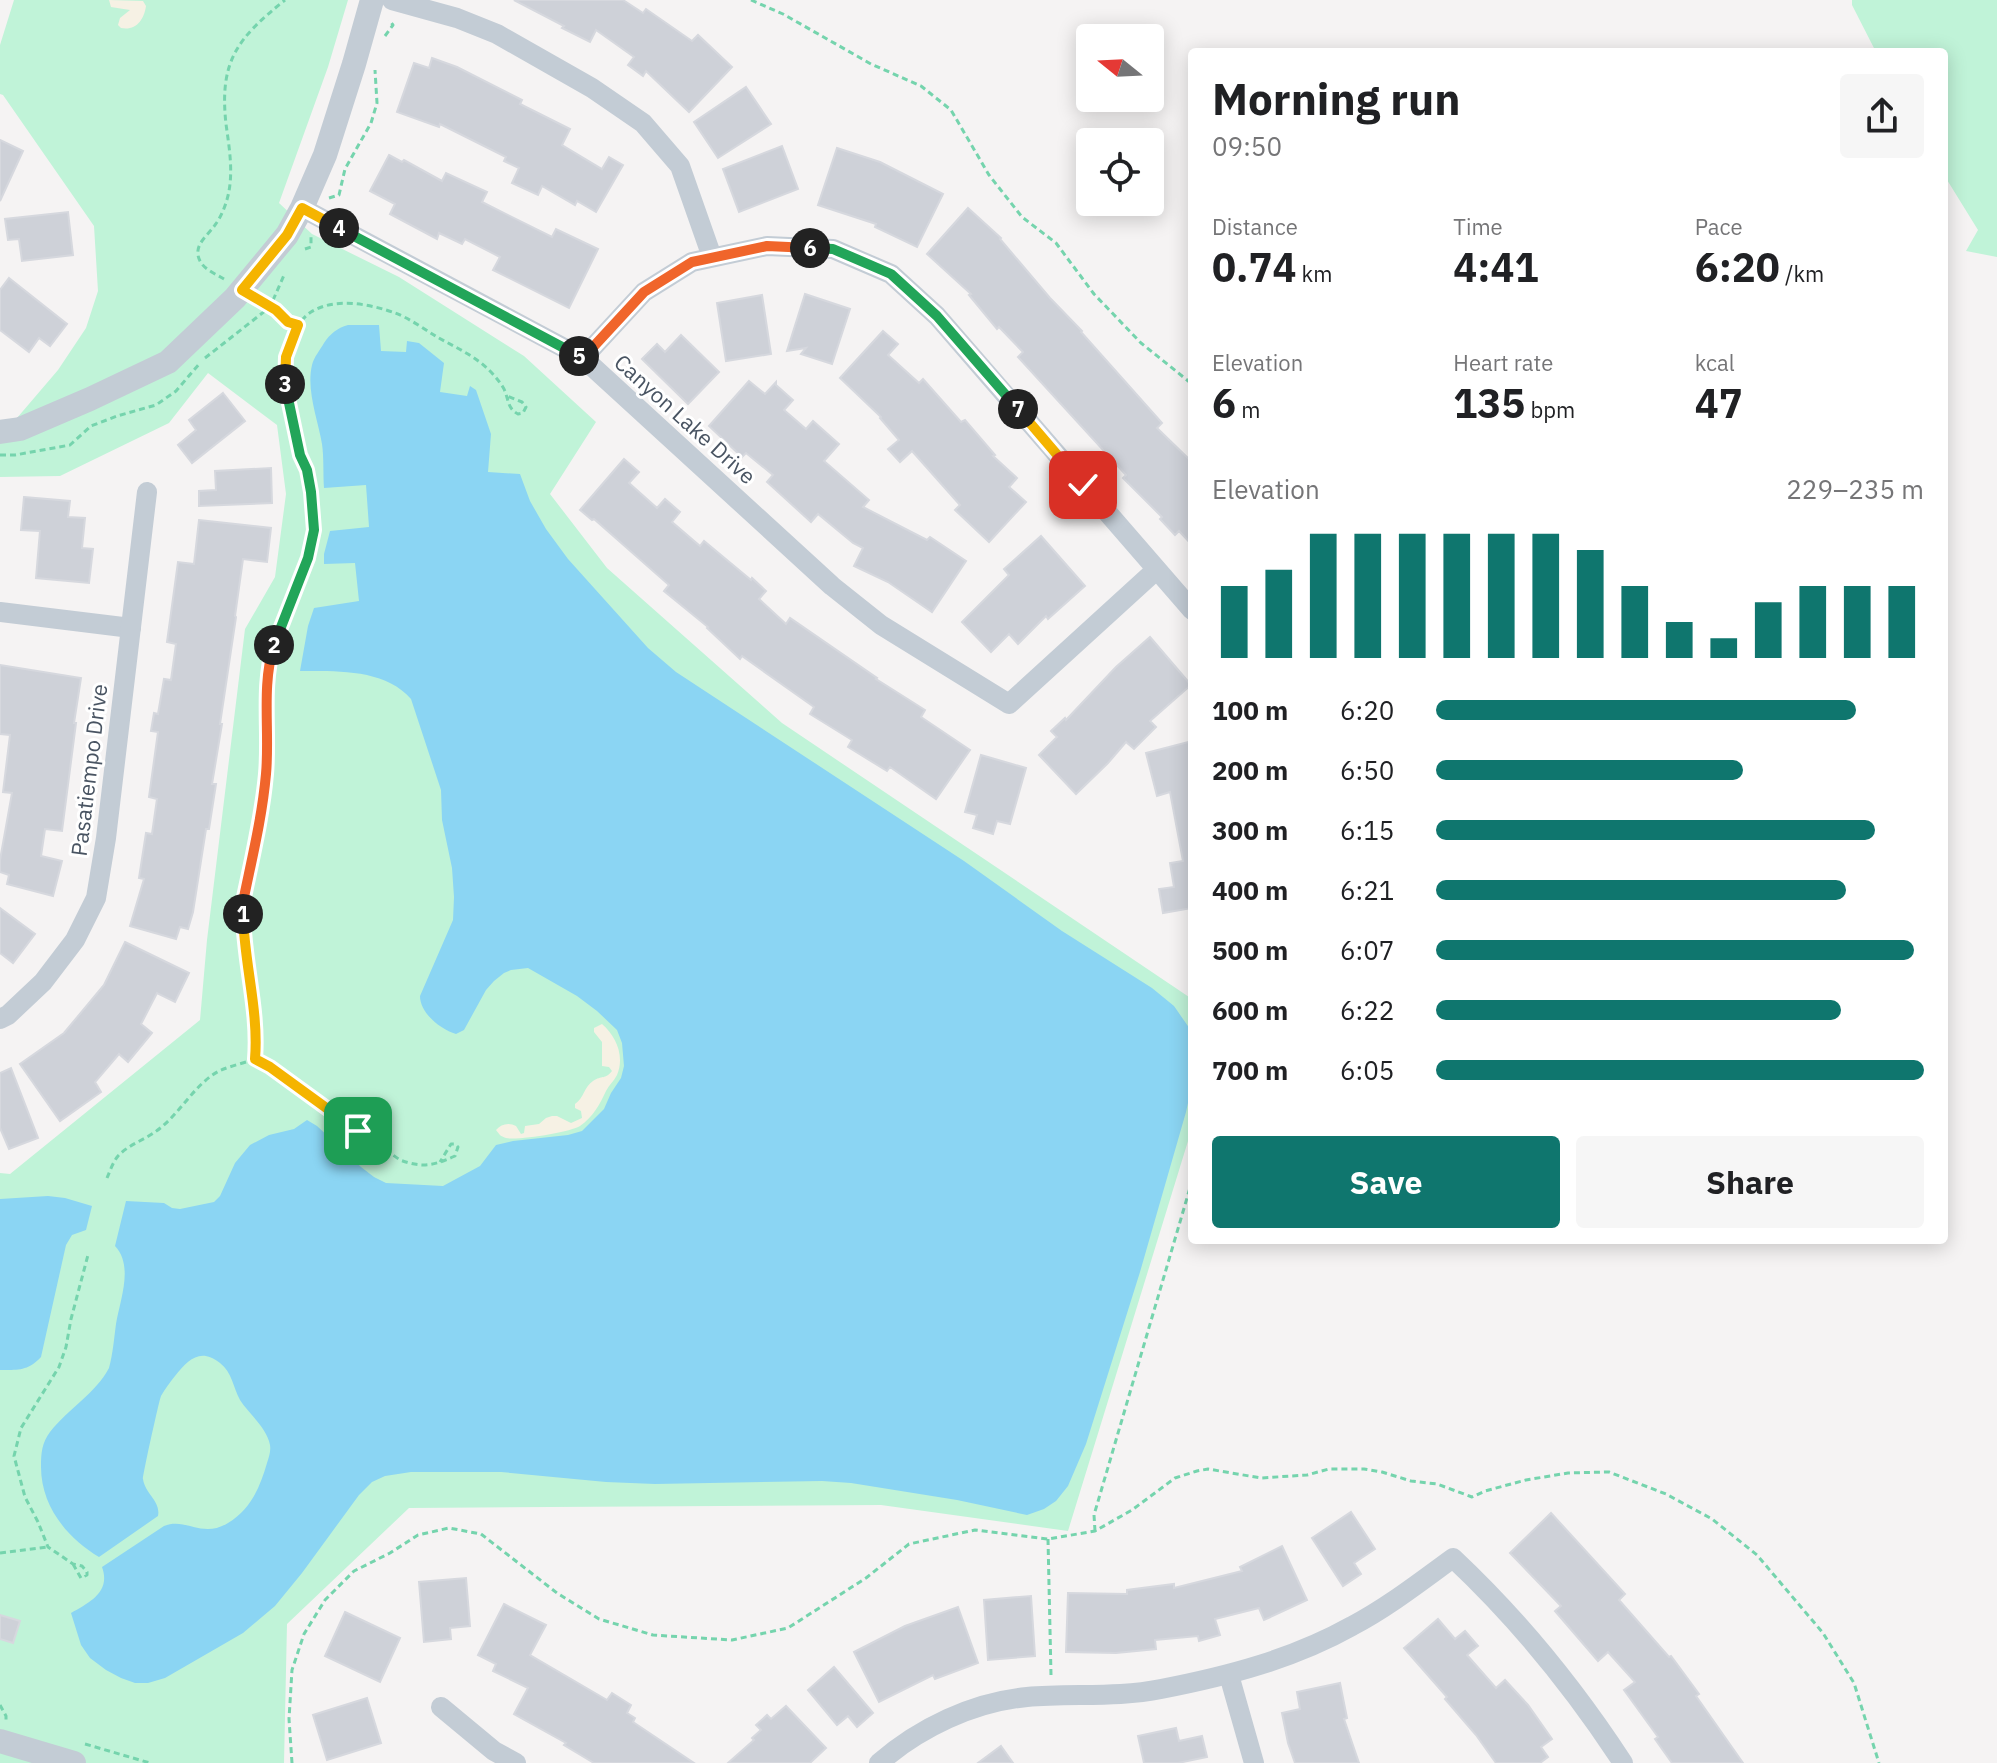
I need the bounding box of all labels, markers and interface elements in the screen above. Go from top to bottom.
north arrow [1076,24,1164,112]
map controls [1076,24,1164,216]
text: Morning run [1212,70,1461,127]
button: share [1840,74,1924,158]
button: locate [1076,128,1164,216]
text: 09:50 [1212,129,1282,163]
pin: 4 [319,208,359,248]
text: Distance [1212,212,1298,241]
text: Time [1453,212,1503,241]
text: Pace [1695,212,1743,241]
text: 4 [332,213,346,242]
pin: 6 [790,228,830,268]
text: 6 [803,233,817,262]
text: 0.74 [1212,241,1296,293]
text: 4:41 [1453,241,1539,293]
text: 6:20 [1695,241,1780,293]
text: km [1296,259,1332,288]
text: /km [1780,259,1824,288]
pin: 5 [559,336,599,376]
text: 5 [572,341,586,370]
street label: Canyon Lake Drive [608,347,762,490]
text: Elevation [1212,348,1303,377]
text: Heart rate [1453,348,1553,377]
text: kcal [1695,348,1735,377]
pin: 3 [265,364,305,404]
text: 3 [278,369,292,398]
text: 6 [1212,377,1236,429]
text: 135 [1453,377,1525,429]
text: 47 [1695,377,1743,429]
pin: 7 [998,389,1038,429]
text: 7 [1011,394,1025,423]
text: m [1236,395,1260,424]
text: bpm [1525,395,1575,424]
pin [1049,451,1117,519]
icon: check [1061,463,1105,507]
text: Elevation [1212,472,1320,506]
text: 229–235 m [1786,472,1924,506]
pin: 2 [254,625,294,665]
text: 2 [267,630,281,659]
street label: Pasatiempo Drive [64,682,113,858]
text: 100 m [1212,693,1288,727]
text: 6:20 [1340,693,1394,727]
text: 200 m [1212,753,1288,787]
text: 6:50 [1340,753,1394,787]
text: 300 m [1212,813,1288,847]
text: 6:15 [1340,813,1394,847]
text: 400 m [1212,873,1288,907]
text: 6:21 [1340,873,1394,907]
pin: 1 [223,894,263,934]
text: 1 [236,899,250,928]
text: 500 m [1212,933,1288,967]
text: 6:07 [1340,933,1394,967]
text: 600 m [1212,993,1288,1027]
text: 6:22 [1340,993,1394,1027]
text: 700 m [1212,1053,1288,1087]
text: 6:05 [1340,1053,1394,1087]
pin [324,1097,392,1165]
icon: arrive [336,1109,380,1153]
button: Save [1212,1136,1560,1228]
button: Share [1576,1136,1924,1228]

